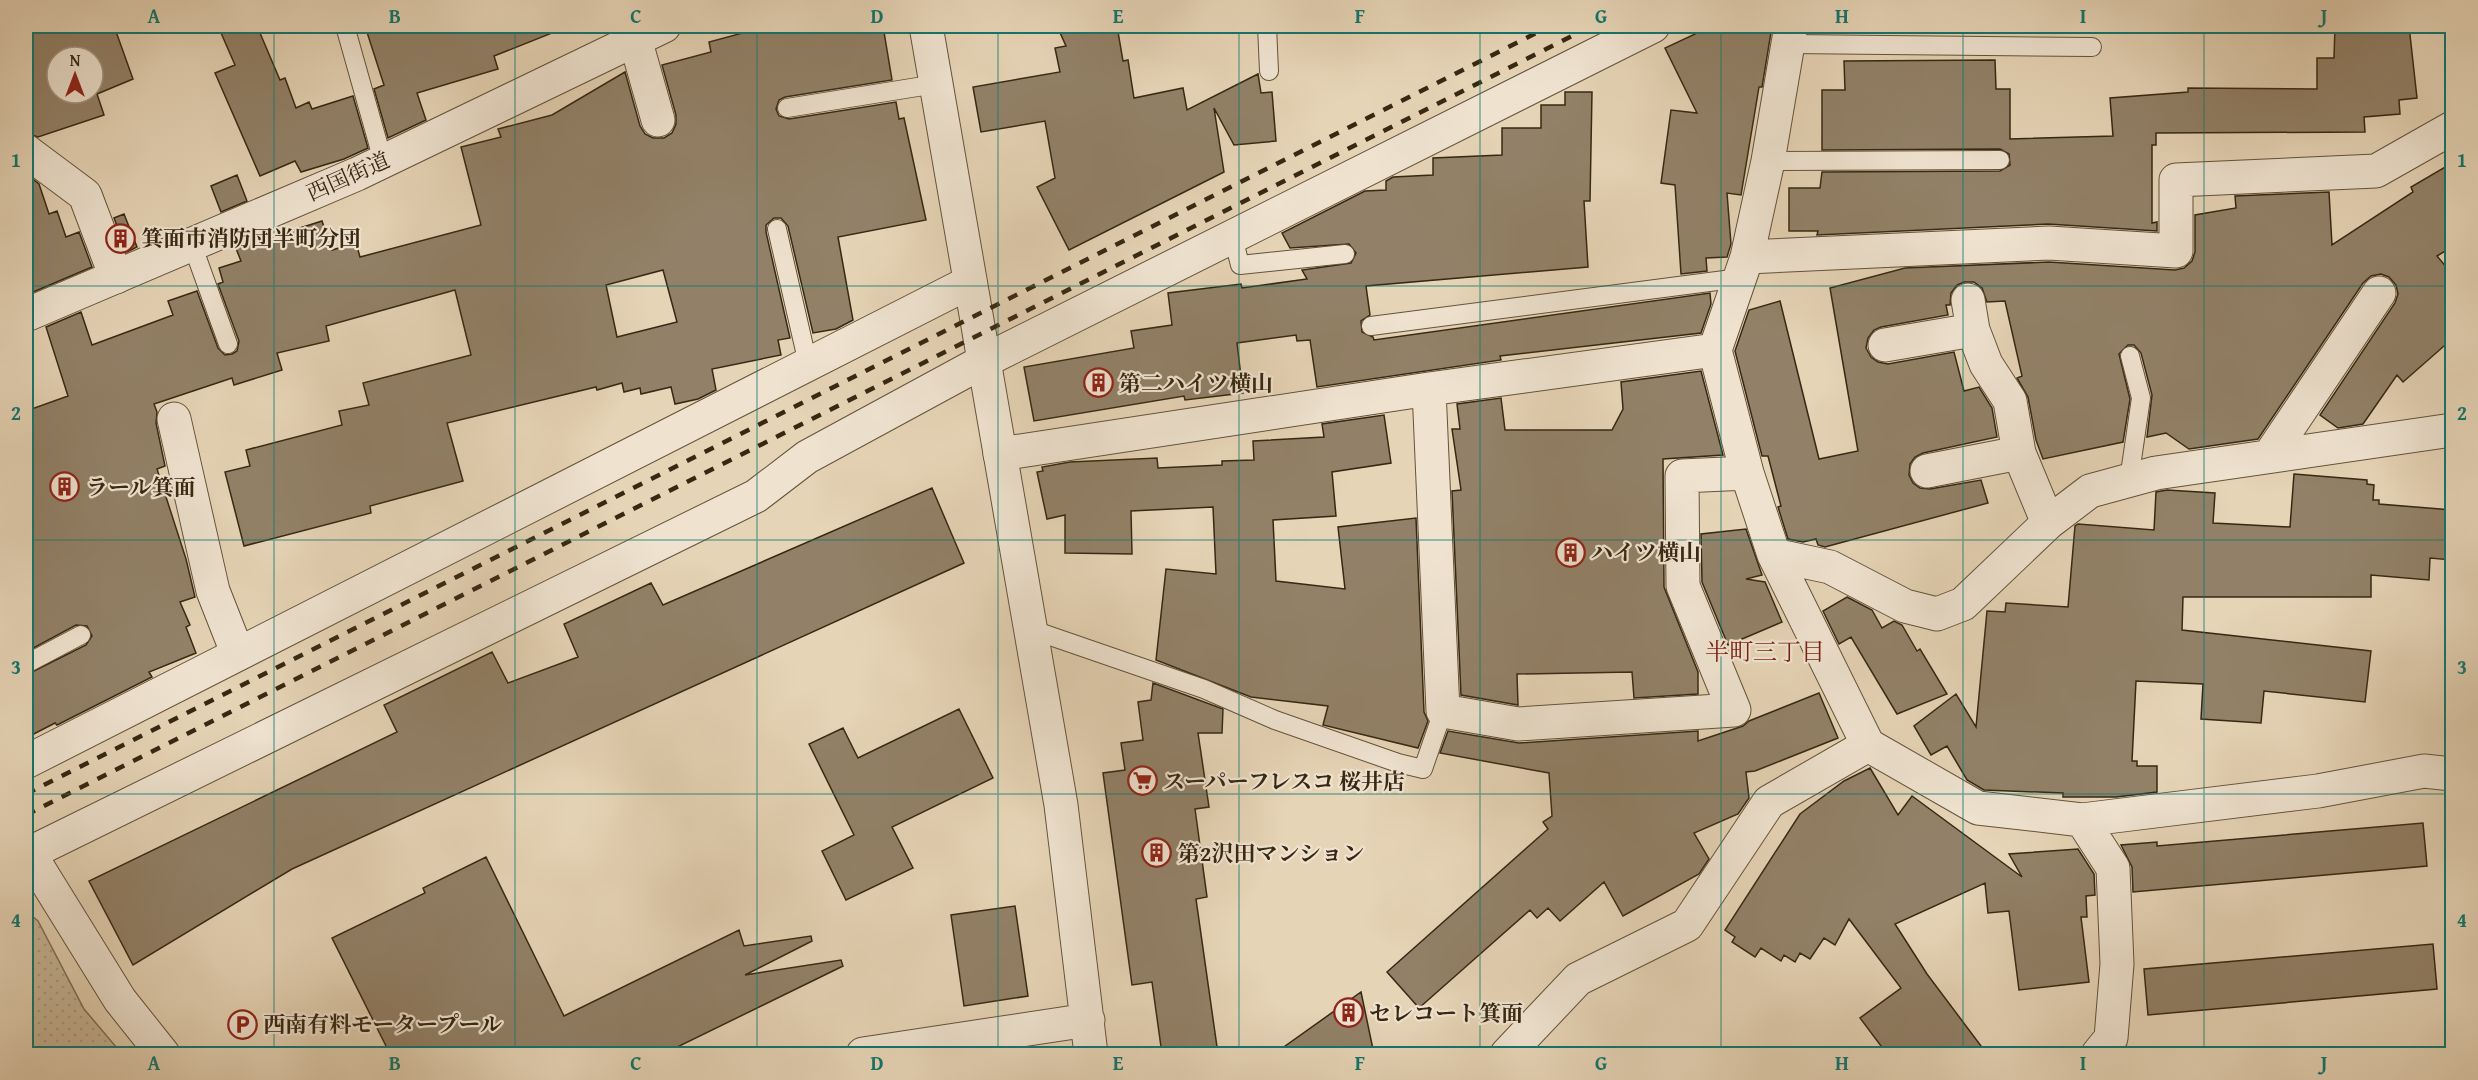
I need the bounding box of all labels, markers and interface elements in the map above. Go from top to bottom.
text: A [148,1,161,30]
text: B [389,1,401,30]
text: C [630,1,642,30]
text: D [870,1,884,30]
text: E [1113,1,1124,30]
text: F [1355,1,1365,30]
text: G [1595,1,1607,30]
text: H [1835,1,1849,30]
text: I [2080,1,2086,30]
text: J [2318,1,2328,30]
north arrow [45,45,105,105]
text: N [70,48,81,72]
street label: 西国街道 [301,143,395,209]
text: 1 [11,145,21,174]
text: 1 [2457,145,2467,174]
building icon: 箕面市消防団半町分団 [104,222,136,254]
place label: 箕面市消防団半町分団 [141,222,361,254]
building icon: 第二ハイツ横山 [1082,367,1114,399]
place label: 第二ハイツ横山 [1119,367,1273,399]
text: 2 [11,398,21,427]
text: 2 [2457,398,2467,427]
building icon: ラール箕面 [49,471,81,503]
place label: ラール箕面 [86,471,196,503]
building icon: ハイツ横山 [1554,536,1586,568]
place label: ハイツ横山 [1591,536,1701,568]
district label: 半町三丁目 [1705,634,1825,669]
text: 3 [11,652,21,681]
text: 3 [2457,652,2467,681]
supermarket icon: スーパーフレスコ 桜井店 [1126,765,1158,797]
place label: スーパーフレスコ 桜井店 [1163,765,1405,797]
building icon: 第2沢田マンション [1141,837,1173,869]
place label: 第2沢田マンション [1178,837,1364,869]
text: 4 [11,905,21,934]
text: 4 [2457,905,2467,934]
building icon: セレコート箕面 [1332,997,1364,1029]
place label: セレコート箕面 [1369,997,1523,1029]
parking icon: 西南有料モータープール [226,1008,258,1040]
place label: 西南有料モータープール [263,1008,502,1040]
text: A [148,1048,161,1077]
text: B [389,1048,401,1077]
text: C [630,1048,642,1077]
text: D [870,1048,884,1077]
text: E [1113,1048,1124,1077]
text: F [1355,1048,1365,1077]
text: G [1595,1048,1607,1077]
text: H [1835,1048,1849,1077]
text: I [2080,1048,2086,1077]
text: J [2318,1048,2328,1077]

